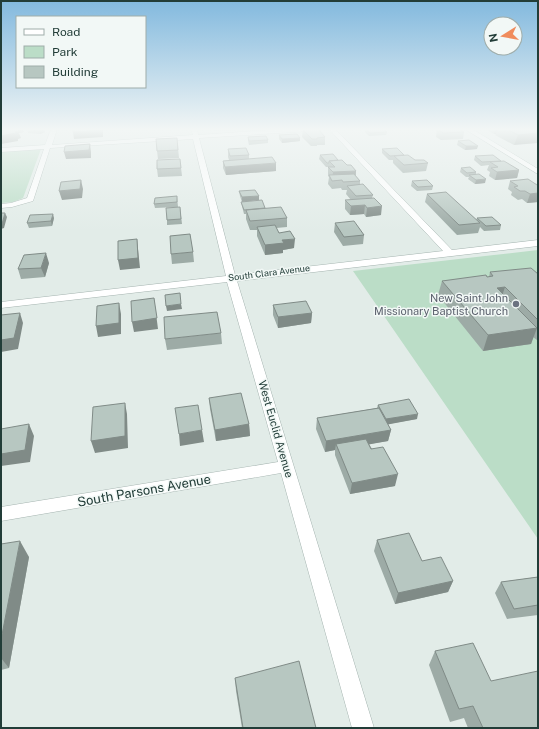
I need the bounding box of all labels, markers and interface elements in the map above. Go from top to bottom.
legend [16,16,146,88]
north arrow [483,16,523,56]
text: Road [52,25,80,39]
text: N [486,33,500,43]
text: Park [52,45,78,59]
text: Building [52,65,98,79]
street label: South Clara Avenue [227,262,311,283]
place label: New Saint John Missionary Baptist Church [374,292,508,317]
marker: New Saint John Missionary Baptist Church [511,299,521,309]
street label: West Euclid Avenue [256,379,296,479]
street label: South Parsons Avenue [76,471,212,510]

